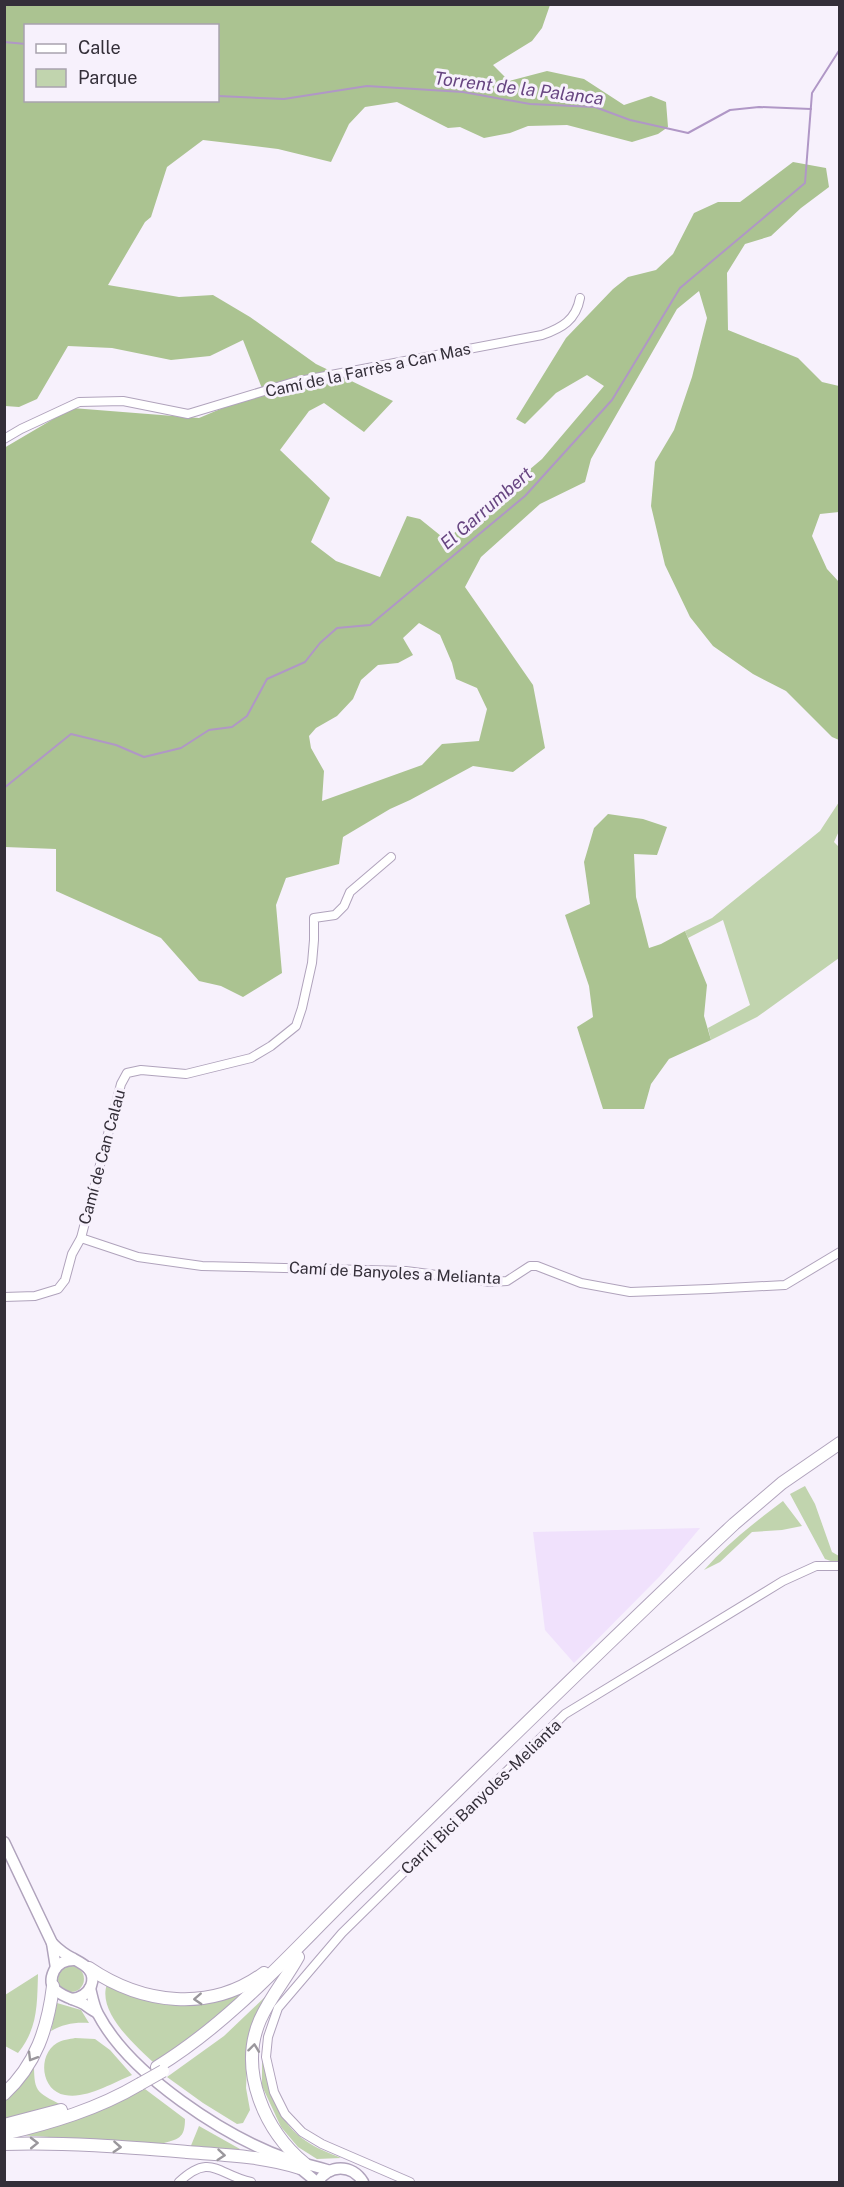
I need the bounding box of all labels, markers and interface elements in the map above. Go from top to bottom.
legend [24,24,219,102]
text: Calle [78,37,121,58]
text: Parque [78,67,138,88]
water label: Torrent de la Palanca [433,67,605,109]
street label: Camí de la Farrès a Can Mas [264,339,472,401]
water label: El Garrumbert [436,462,536,554]
street label: Camí de Can Calau [75,1087,129,1227]
street label: Camí de Banyoles a Melianta [289,1258,501,1288]
street label: Carril Bici Banyoles-Melianta [397,1716,565,1878]
one-way arrow [194,1993,203,2005]
one-way arrow [247,2043,260,2052]
one-way arrow [28,2051,39,2061]
one-way arrow [30,2137,39,2150]
one-way arrow [113,2140,122,2153]
one-way arrow [217,2148,226,2161]

